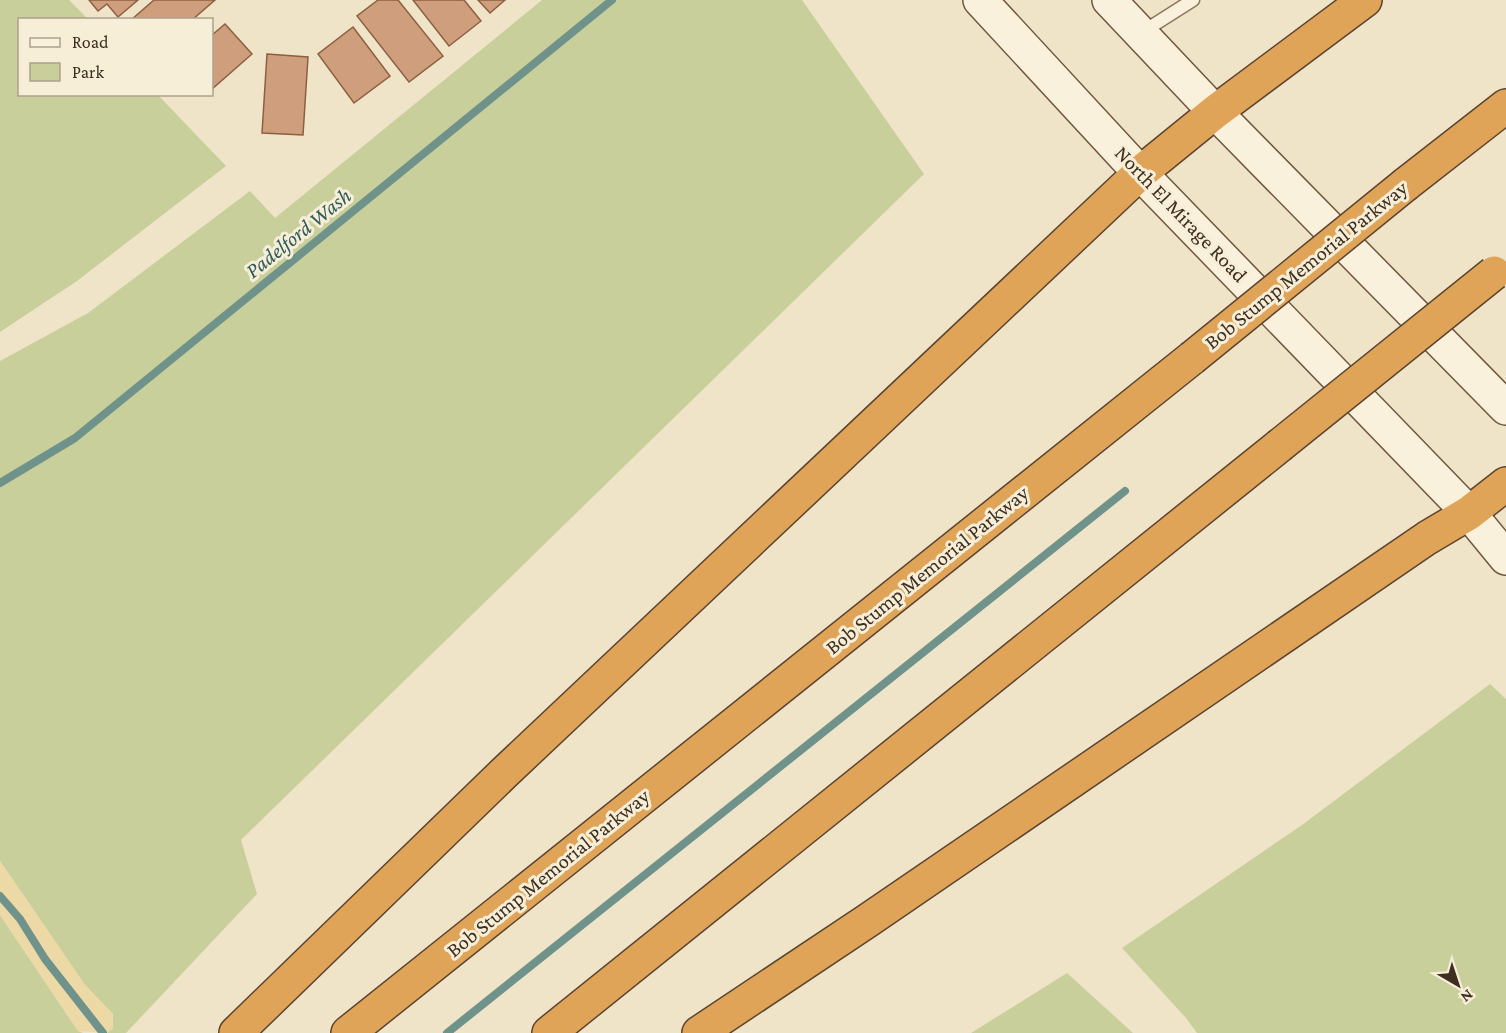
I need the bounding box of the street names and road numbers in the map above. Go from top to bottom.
street label: North El Mirage Road [1110,141,1252,287]
street label: Bob Stump Memorial Parkway [1200,176,1413,354]
street label: Bob Stump Memorial Parkway [821,481,1034,659]
street label: Bob Stump Memorial Parkway [442,784,655,962]

